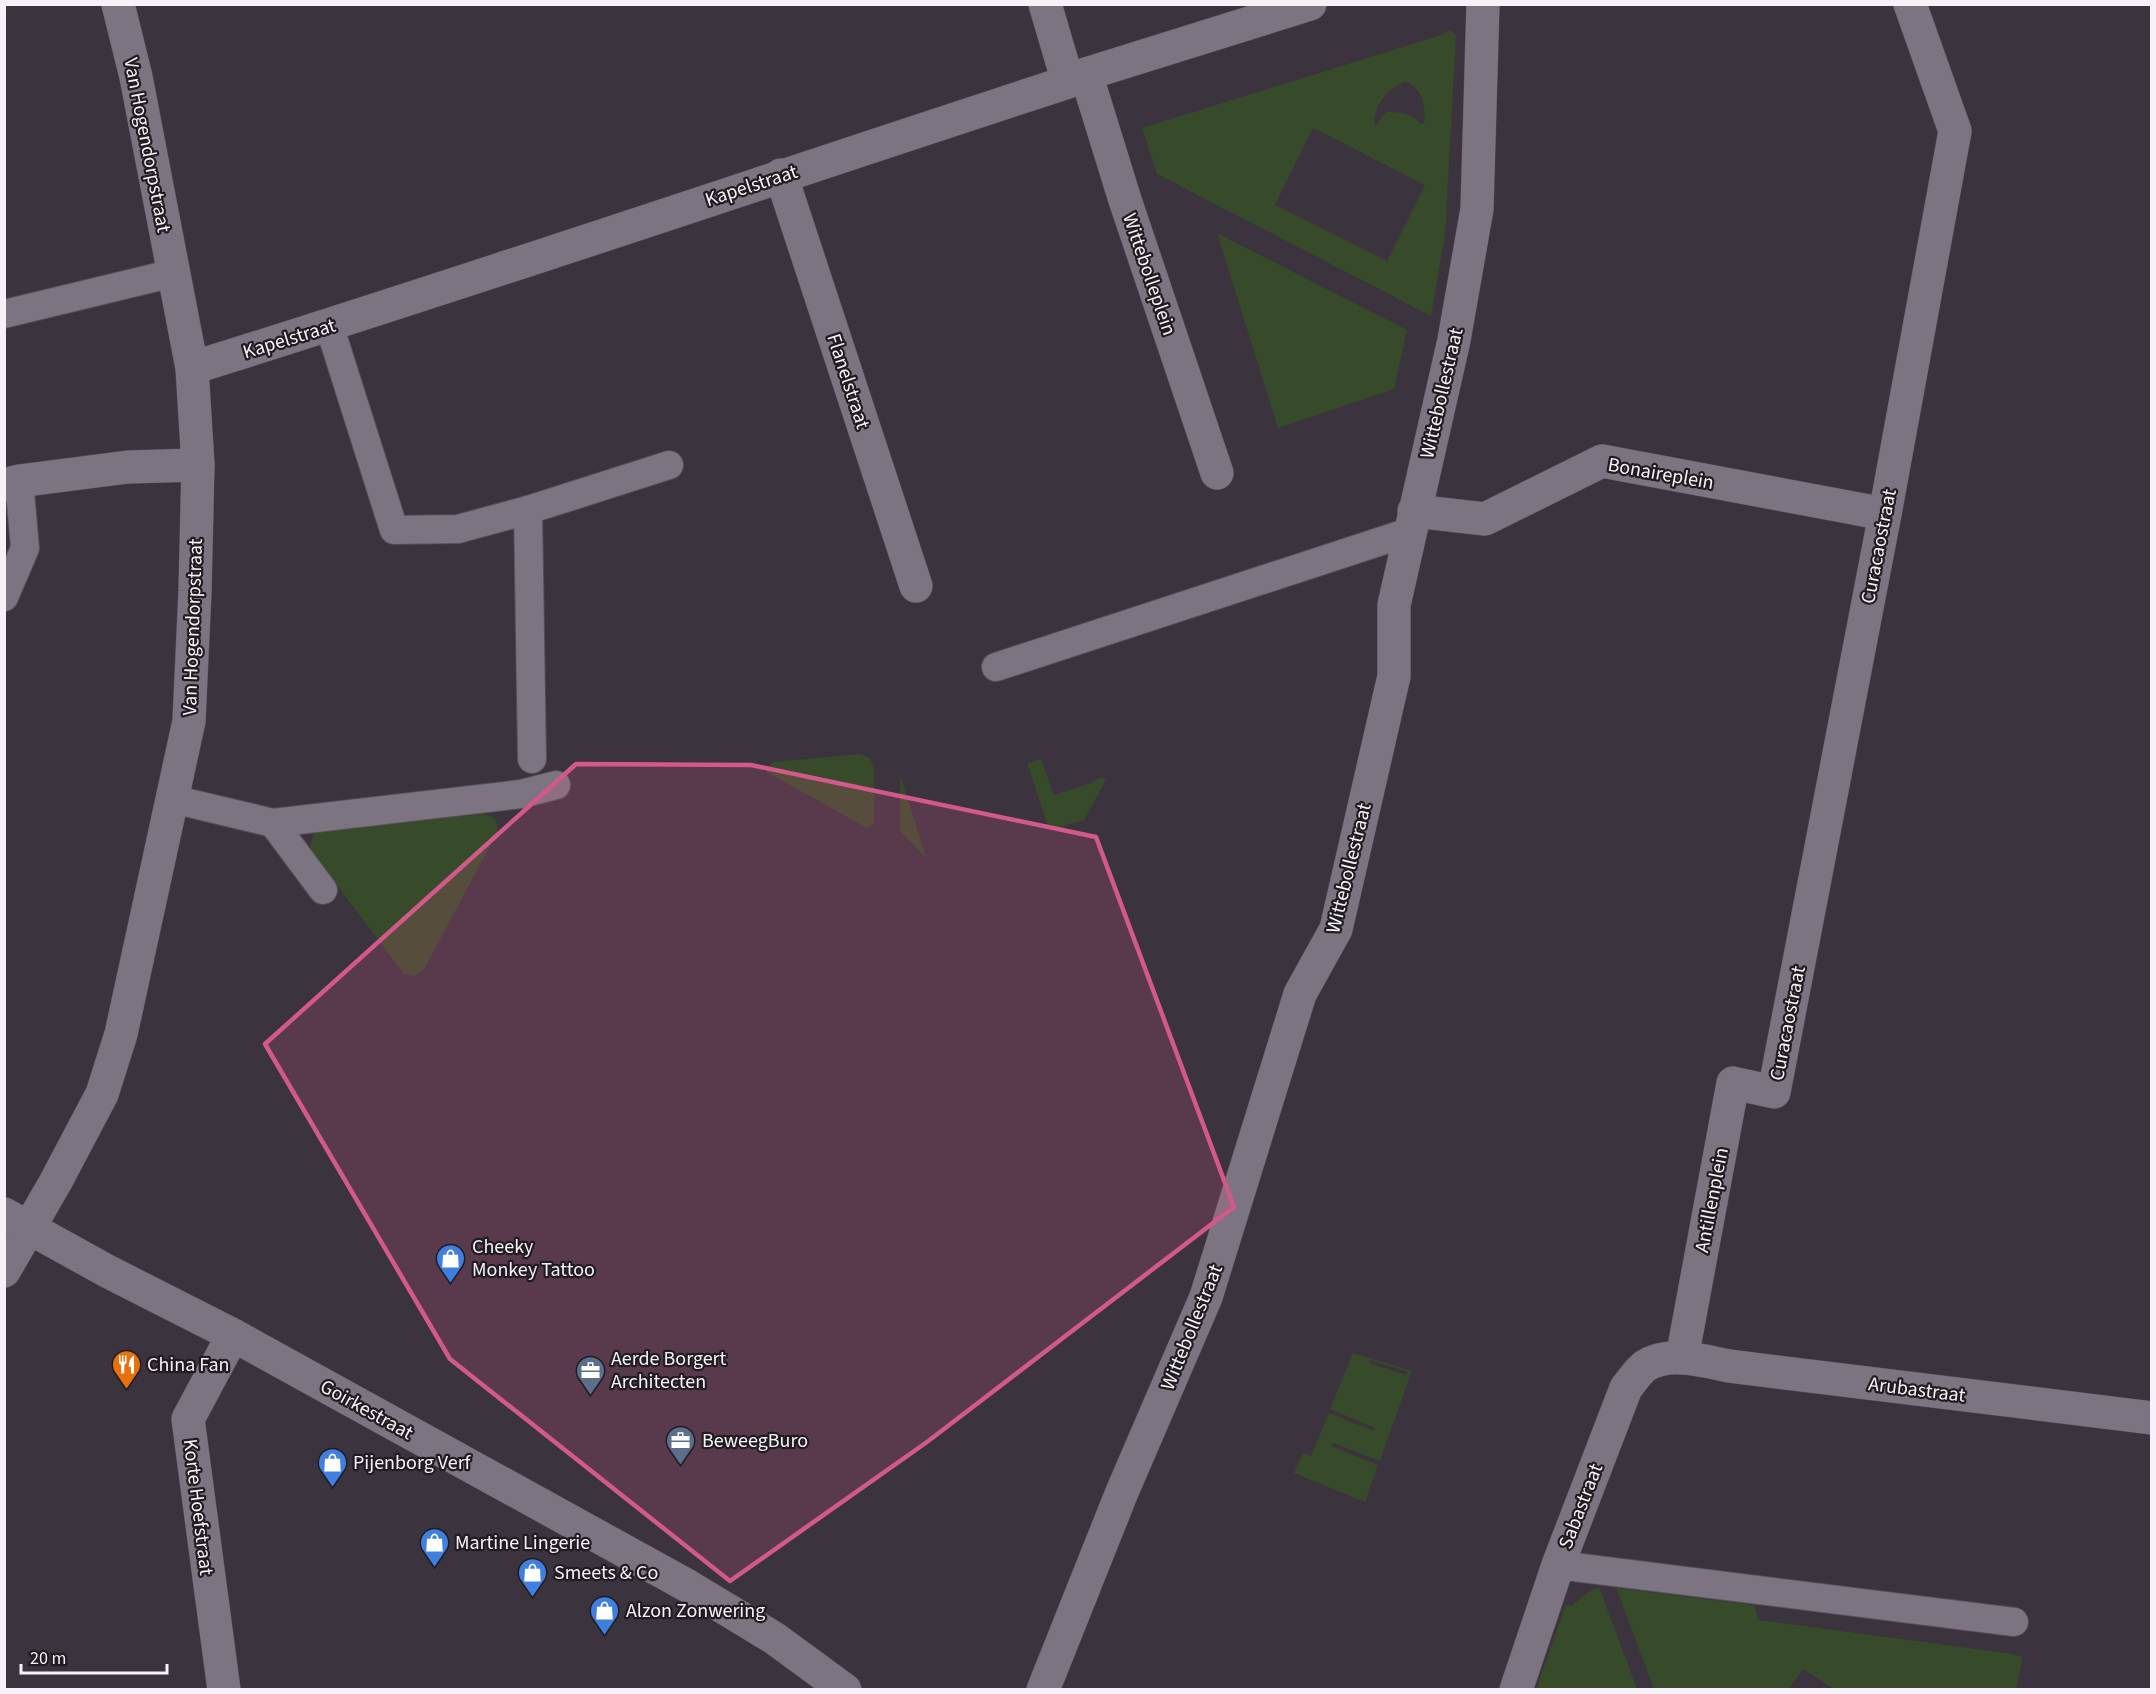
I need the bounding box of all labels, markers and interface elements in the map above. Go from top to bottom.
street label: Van Hogendorpstraat [116,56,178,235]
street label: Kapelstraat [702,158,801,214]
street label: Wittebolleplein [1115,210,1183,339]
street label: Kapelstraat [239,312,339,366]
street label: Wittebollestraat [1413,325,1471,461]
street label: Flanelstraat [819,330,877,433]
street label: Bonaireplein [1606,451,1716,497]
street label: Curacaostraat [1854,486,1904,606]
street label: Van Hogendorpstraat [176,538,210,716]
street label: Wittebollestraat [1319,800,1379,936]
street label: Curacaostraat [1763,963,1813,1083]
street label: Antillenplein [1688,1145,1736,1255]
place label: Cheeky Monkey Tattoo [472,1233,595,1284]
shop icon: Cheeky Monkey Tattoo [435,1242,467,1284]
street label: Wittebollestraat [1154,1260,1230,1394]
place label: Aerde Borgert Architecten [611,1345,727,1396]
restaurant icon: China Fan [110,1348,142,1390]
place label: China Fan [147,1351,229,1379]
office icon: Aerde Borgert Architecten [574,1354,606,1396]
street label: Arubastraat [1867,1370,1967,1410]
street label: Goirkestraat [315,1373,418,1447]
office icon: BeweegBuro [665,1424,697,1466]
place label: BeweegBuro [702,1427,808,1455]
street label: Korte Hoefstraat [176,1437,220,1577]
shop icon: Pijenborg Verf [316,1446,348,1488]
place label: Pijenborg Verf [353,1449,472,1477]
street label: Sabastraat [1552,1459,1610,1553]
shop icon: Martine Lingerie [418,1526,450,1568]
place label: Martine Lingerie [455,1529,590,1557]
shop icon: Smeets & Co [517,1556,549,1598]
place label: Smeets & Co [554,1559,658,1587]
shop icon: Alzon Zonwering [589,1594,621,1636]
place label: Alzon Zonwering [626,1597,765,1625]
scale bar [21,1637,166,1675]
text: 20 m [30,1646,66,1671]

